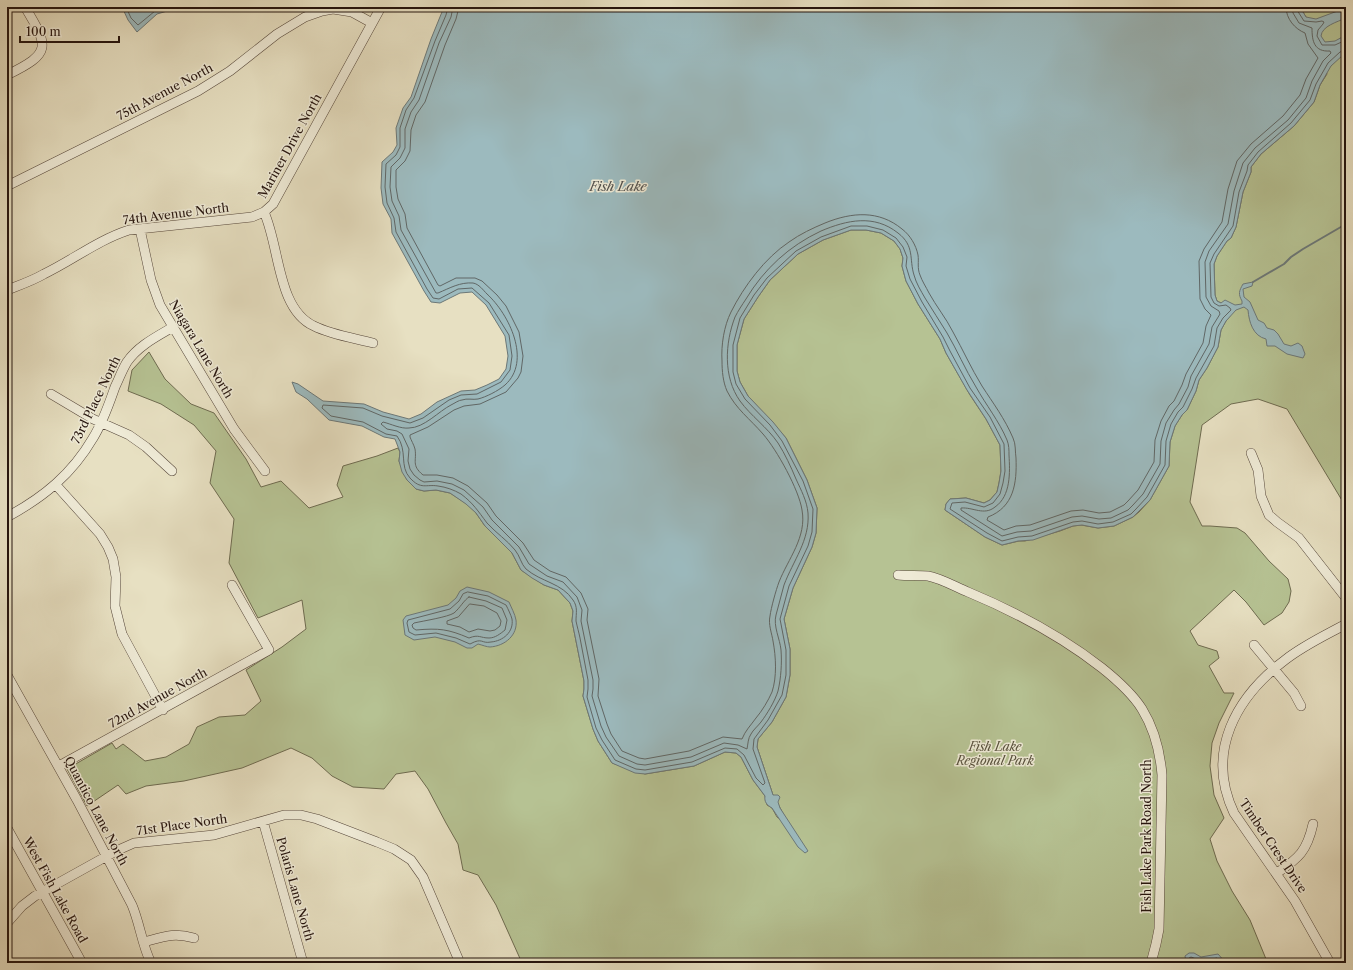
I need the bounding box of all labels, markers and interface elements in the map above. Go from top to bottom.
scale bar [20,18,119,44]
text: 100 m [26,24,61,39]
street label: 75th Avenue North [114,60,216,123]
street label: Mariner Drive North [255,90,325,201]
water label: Fish Lake [589,178,647,194]
street label: 74th Avenue North [122,200,230,227]
street label: Niagara Lane North [166,297,237,401]
street label: 73rd Place North [68,353,123,446]
street label: 72nd Avenue North [106,664,210,731]
park label: Fish Lake Regional Park [955,739,1034,768]
street label: Quantico Lane North [61,754,132,868]
street label: Fish Lake Park Road North [1139,759,1154,913]
street label: Timber Crest Drive [1236,796,1311,896]
street label: 71st Place North [136,811,229,838]
street label: West Fish Lake Road [20,833,91,946]
street label: Polaris Lane North [273,835,318,943]

